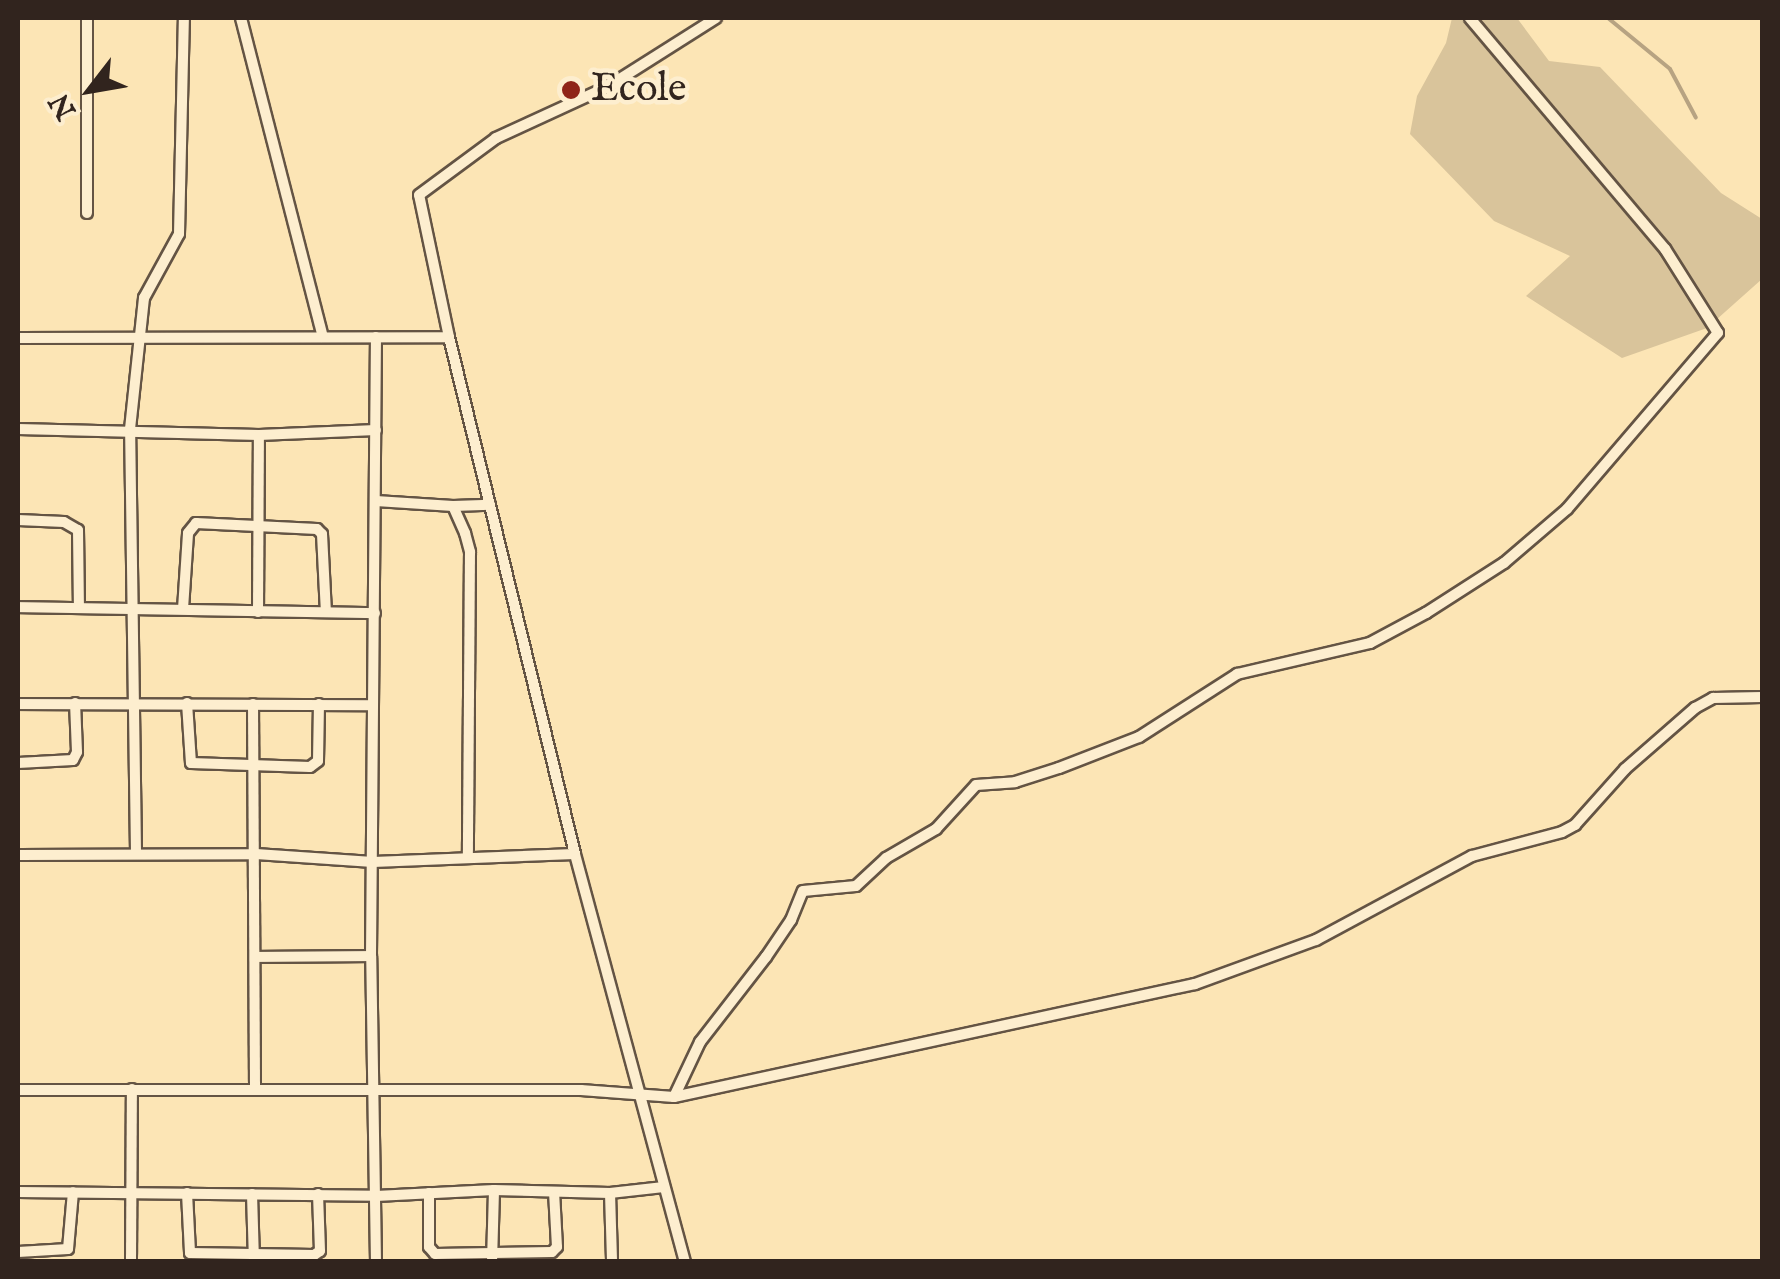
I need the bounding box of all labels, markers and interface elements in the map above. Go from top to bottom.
north arrow [40,40,140,140]
place label: Ecole [591,66,686,114]
marker: Ecole [560,79,582,101]
text: N [43,86,85,125]

